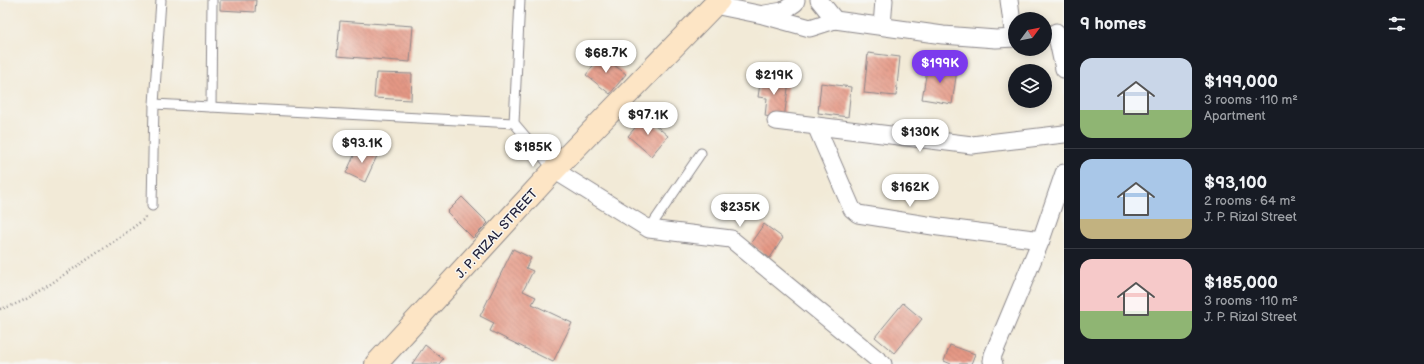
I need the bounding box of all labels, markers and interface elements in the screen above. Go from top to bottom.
north arrow [1008,12,1052,56]
map controls [1008,12,1052,108]
icon: filters [1386,13,1408,35]
text: 9 homes [1080,14,1146,34]
pin: $68.7K [573,40,639,74]
text: $68.7K [584,45,628,61]
pin: $199K [912,50,968,84]
text: $199K [921,55,959,71]
pin: $219K [746,62,802,96]
button: layers [1008,64,1052,108]
text: $219K [755,67,793,83]
text: $199,000 [1204,72,1278,92]
icon: home [1112,74,1160,122]
text: 3 rooms · 110 m² [1204,92,1298,108]
pin: $97.1K [615,102,681,136]
text: $97.1K [628,107,668,123]
text: Apartment [1204,108,1265,124]
pin: $130K [892,119,948,153]
text: $130K [901,124,939,140]
pin: $93.1K [329,130,395,164]
pin: $185K [505,134,561,168]
text: $93.1K [342,135,382,151]
text: $185K [514,139,552,155]
text: $93,100 [1204,173,1267,193]
pin: $162K [882,174,938,208]
icon: home [1112,175,1160,223]
text: $162K [891,179,929,195]
street label: J. P. RIZAL STREET [452,186,541,282]
text: 2 rooms · 64 m² [1204,193,1296,209]
pin: $235K [712,194,768,228]
text: $235K [720,199,760,215]
text: J. P. Rizal Street [1204,209,1297,225]
text: $185,000 [1204,273,1278,293]
icon: home [1112,275,1160,323]
text: 3 rooms · 110 m² [1204,293,1298,309]
text: J. P. Rizal Street [1204,309,1297,325]

